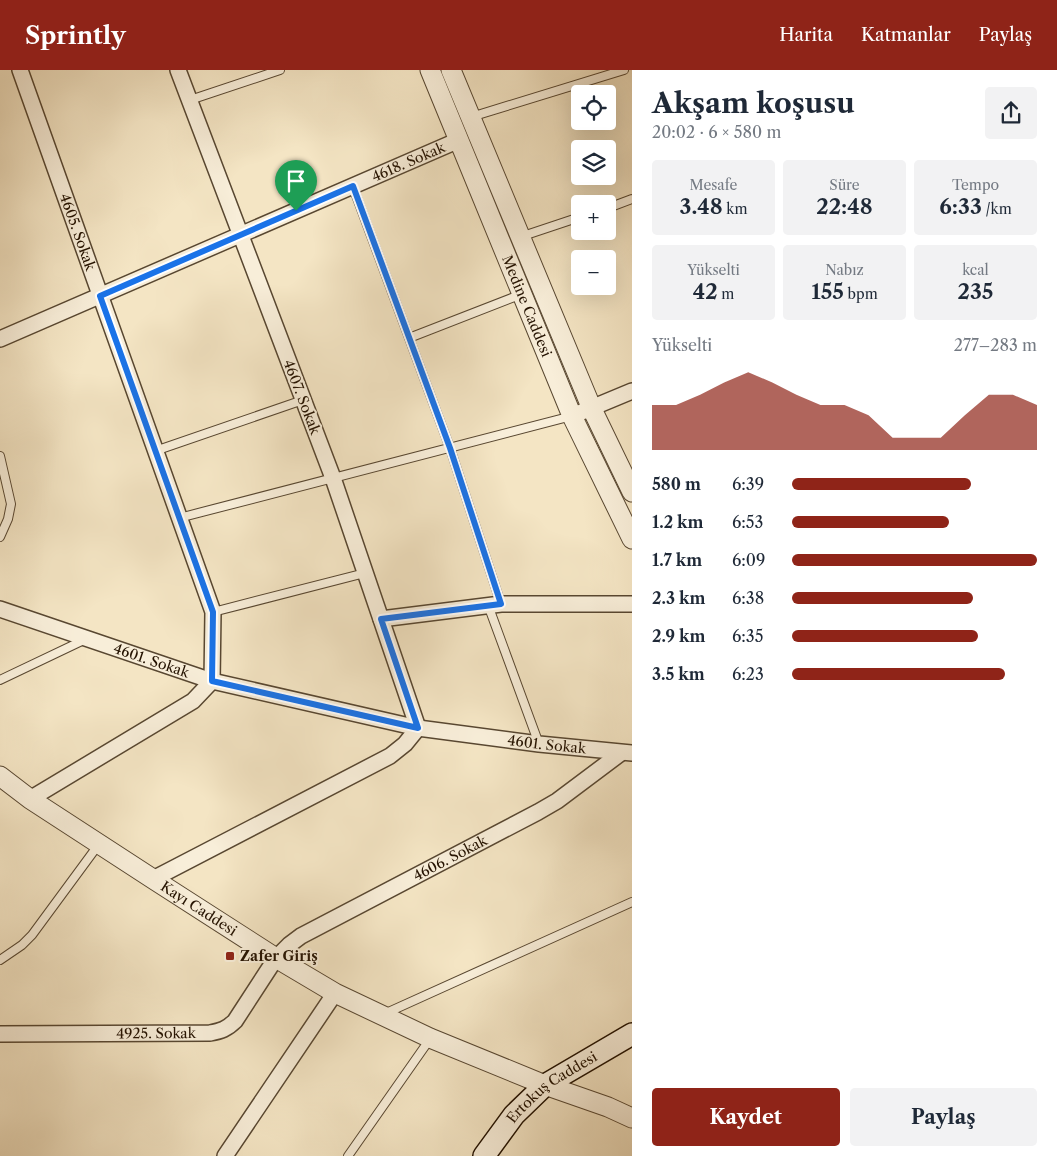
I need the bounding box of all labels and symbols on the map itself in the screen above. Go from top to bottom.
street label: 4618. Sokak [369,138,449,186]
pin [275,160,317,211]
street label: 4605. Sokak [56,191,100,274]
street label: Medine Caddesi [498,252,556,359]
street label: 4607. Sokak [279,357,325,438]
street label: 4601. Sokak [111,639,193,682]
street label: 4601. Sokak [506,731,588,758]
street label: 4606. Sokak [410,831,491,885]
street label: Kayı Caddesi [157,877,240,940]
place label: Zafer Giriş [240,947,318,965]
marker: Zafer Giriş [224,950,236,962]
street label: 4925. Sokak [116,1024,197,1042]
street label: Ertokuş Caddesi [502,1048,600,1126]

